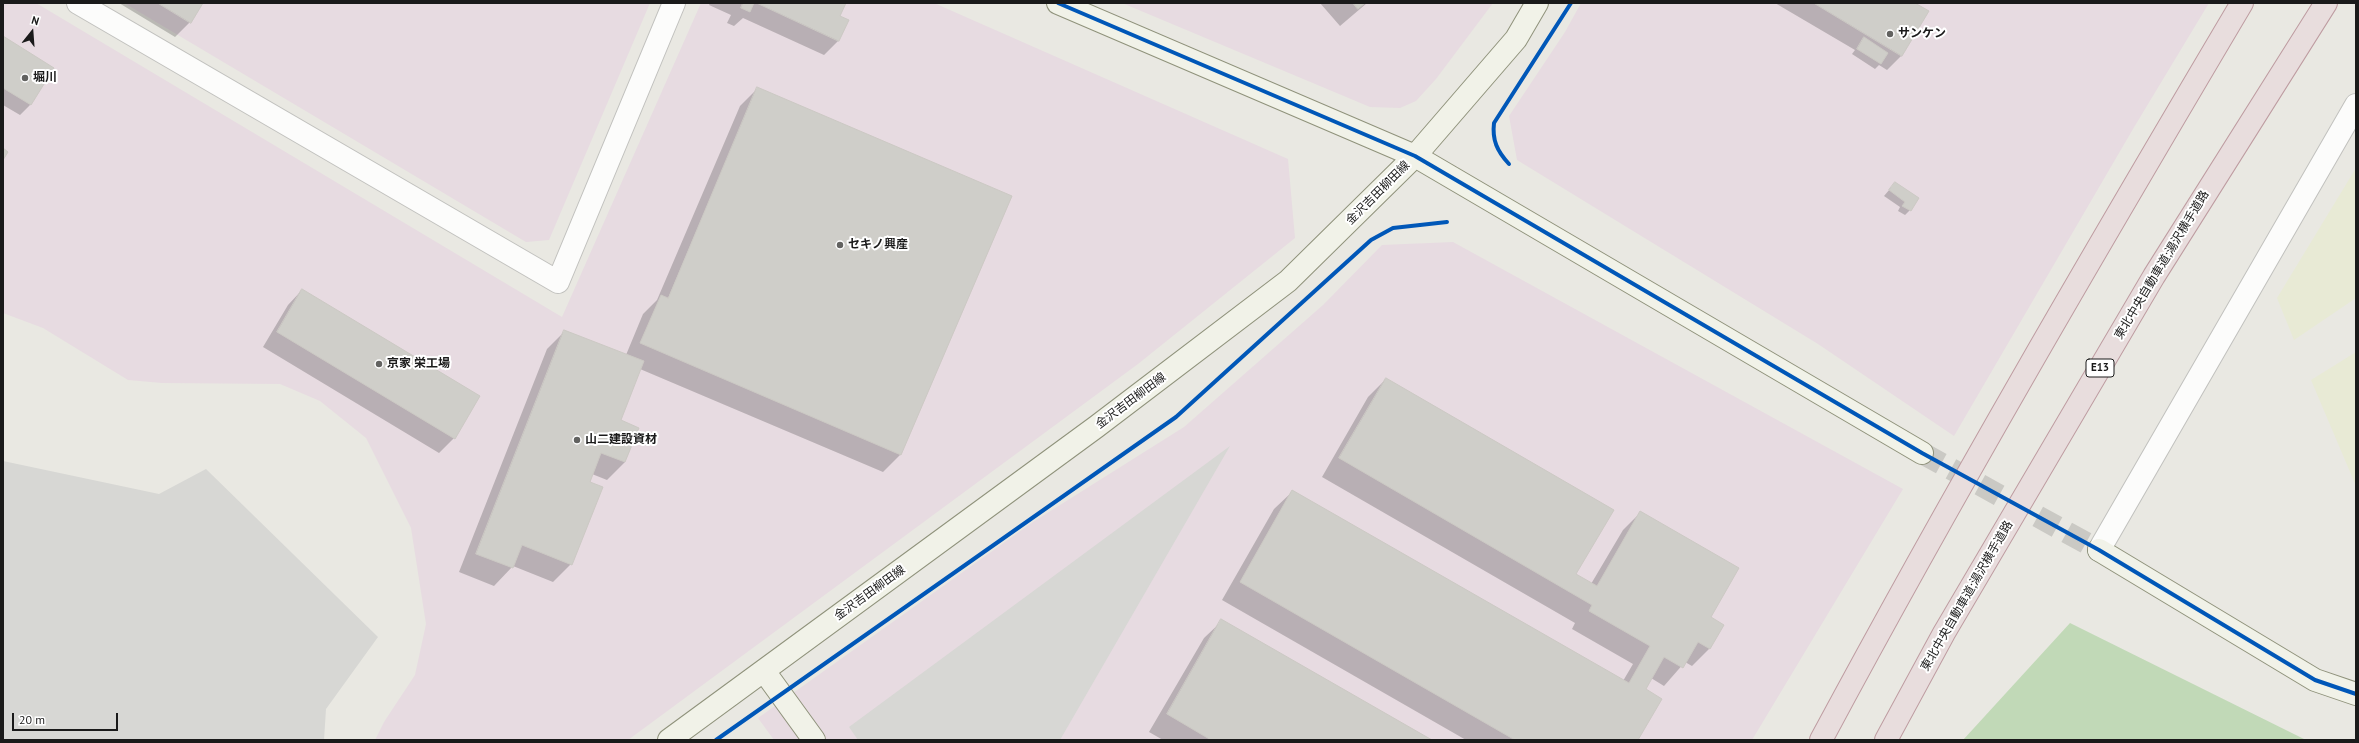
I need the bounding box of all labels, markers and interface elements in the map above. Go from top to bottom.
north arrow [12,12,52,52]
text: N [30,13,41,28]
place label: サンケン [1898,27,1946,41]
marker: サンケン [1885,29,1895,39]
place label: 堀川 [33,71,57,85]
marker: 堀川 [20,73,30,83]
street label: 金沢吉田柳田線 [1343,158,1413,228]
street label: 東北中央自動車道;湯沢横手道路 [2112,188,2212,342]
place label: セキノ興産 [848,238,908,252]
marker: セキノ興産 [835,240,845,250]
place label: 京家 栄工場 [387,357,450,371]
marker: 京家 栄工場 [374,359,384,369]
road number: E13 [2086,359,2114,377]
street label: 金沢吉田柳田線 [1093,370,1169,432]
place label: 山二建設資材 [585,433,657,447]
marker: 山二建設資材 [572,435,582,445]
street label: 東北中央自動車道;湯沢横手道路 [1918,518,2016,674]
street label: 金沢吉田柳田線 [832,562,908,624]
scale bar [14,705,120,731]
text: 20 m [19,712,45,727]

